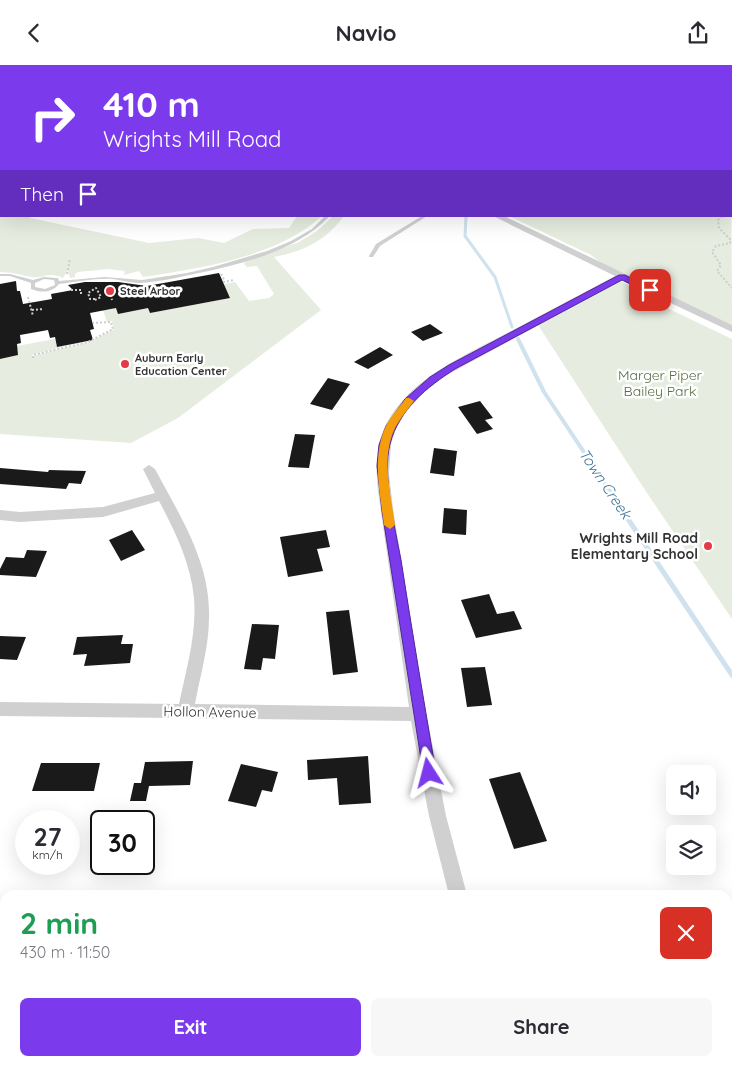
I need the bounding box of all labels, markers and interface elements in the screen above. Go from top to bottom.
icon: back [20,19,48,47]
text: Navio [335,19,397,47]
icon: share [684,19,712,47]
text: 410 m [103,82,200,126]
icon: right [20,85,85,150]
text: Wrights Mill Road [103,125,281,153]
icon: arrive [74,180,102,208]
text: Then [20,182,64,206]
pin [629,269,671,311]
icon: arrive [636,276,664,304]
place label: Steel Arbor [120,284,181,298]
marker: Steel Arbor [104,285,116,297]
place label: Auburn Early Education Center [135,351,227,378]
marker: Auburn Early Education Center [119,358,131,370]
park label: Marger Piper Bailey Park [618,366,703,400]
water label: Town Creek [575,445,637,524]
place label: Wrights Mill Road Elementary School [571,529,698,563]
marker: Wrights Mill Road Elementary School [702,540,714,552]
street label: Hollon Avenue [163,702,257,722]
position arrow [402,746,454,798]
map controls [666,765,716,875]
button: sound [666,765,716,815]
speed limit sign: 30 [90,810,155,875]
text: 27 [34,821,61,852]
button: layers [666,825,716,875]
text: km/h [32,847,63,862]
text: 2 min [20,904,98,942]
button: close [660,907,712,959]
text: 430 m · 11:50 [20,942,110,962]
button: Exit [20,998,361,1056]
button: Share [371,998,712,1056]

